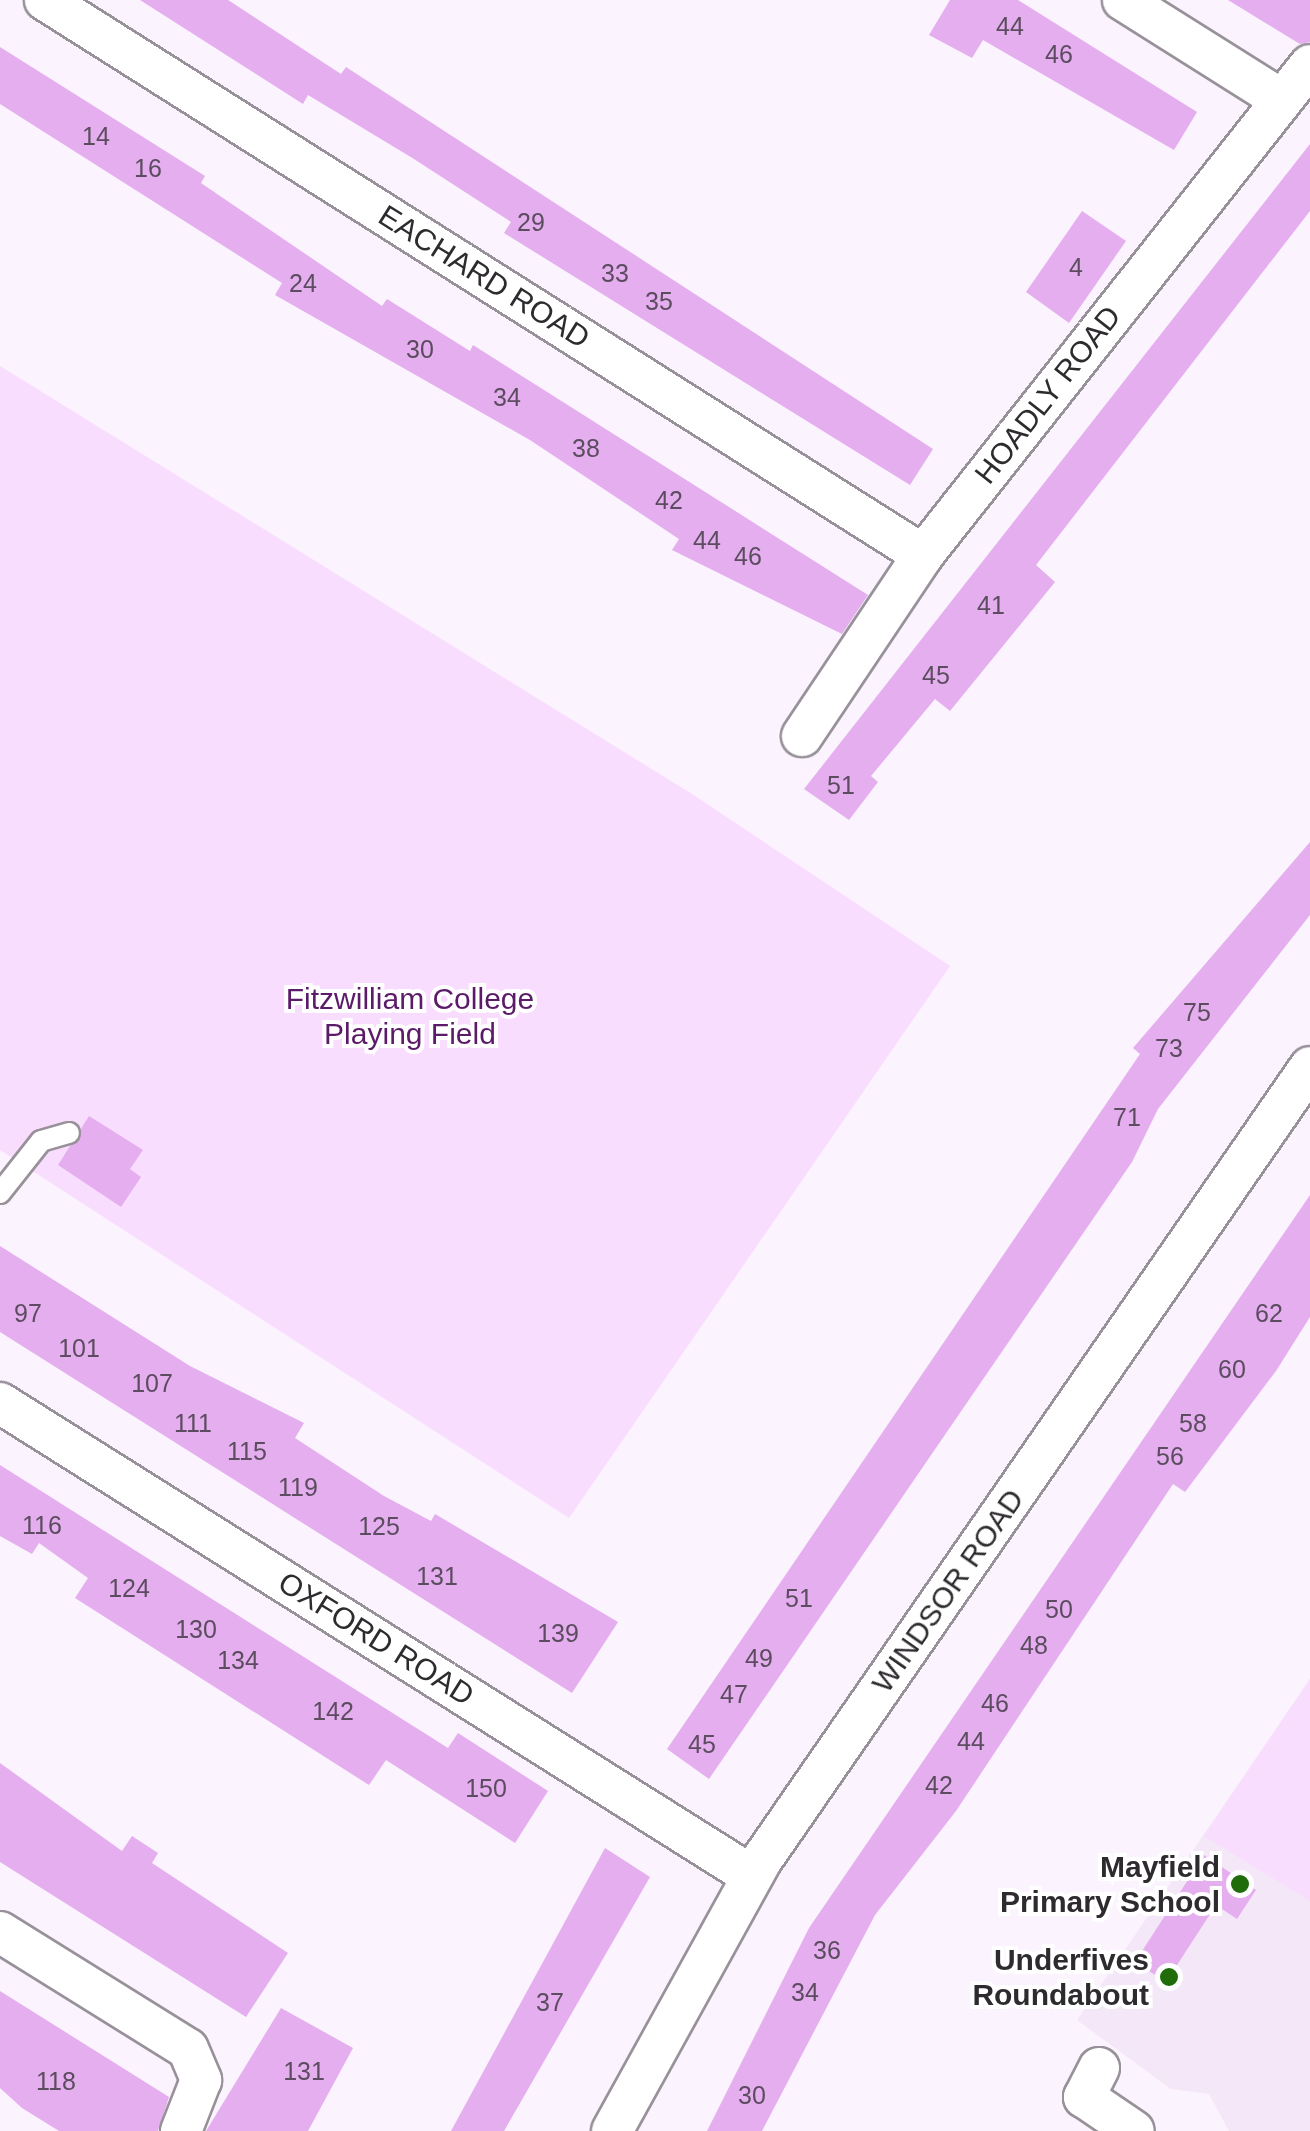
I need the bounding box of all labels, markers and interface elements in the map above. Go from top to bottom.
house number: 44 [996,11,1024,41]
house number: 46 [1045,39,1073,69]
house number: 14 [82,121,110,151]
house number: 16 [134,153,162,183]
street label: EACHARD ROAD [372,198,596,356]
house number: 29 [517,207,545,237]
house number: 4 [1069,252,1083,282]
house number: 33 [601,258,629,288]
house number: 24 [289,268,317,298]
house number: 35 [645,286,673,316]
street label: HOADLY ROAD [967,299,1129,491]
house number: 30 [406,334,434,364]
house number: 34 [493,382,521,412]
house number: 38 [572,433,600,463]
house number: 42 [655,485,683,515]
house number: 44 [693,525,721,555]
house number: 46 [734,541,762,571]
house number: 41 [977,590,1005,620]
house number: 45 [922,660,950,690]
house number: 51 [827,770,855,800]
park label: Fitzwilliam College Playing Field [286,981,534,1052]
house number: 75 [1183,997,1211,1027]
house number: 73 [1155,1033,1183,1063]
house number: 71 [1113,1102,1141,1132]
house number: 97 [14,1298,42,1328]
house number: 62 [1255,1298,1283,1328]
house number: 101 [58,1333,100,1363]
house number: 60 [1218,1354,1246,1384]
house number: 107 [131,1368,173,1398]
house number: 111 [174,1408,212,1438]
house number: 58 [1179,1408,1207,1438]
house number: 115 [227,1436,267,1466]
house number: 56 [1156,1441,1184,1471]
house number: 119 [278,1472,318,1502]
street label: WINDSOR ROAD [864,1482,1032,1700]
house number: 116 [22,1510,62,1540]
house number: 125 [358,1511,400,1541]
house number: 131 [416,1561,458,1591]
street label: OXFORD ROAD [272,1565,480,1713]
house number: 124 [108,1573,150,1603]
house number: 51 [785,1583,813,1613]
house number: 50 [1045,1594,1073,1624]
house number: 130 [175,1614,217,1644]
house number: 139 [537,1618,579,1648]
house number: 48 [1020,1630,1048,1660]
house number: 49 [745,1643,773,1673]
house number: 134 [217,1645,259,1675]
house number: 47 [720,1679,748,1709]
house number: 46 [981,1688,1009,1718]
house number: 142 [312,1696,354,1726]
house number: 44 [957,1726,985,1756]
house number: 45 [688,1729,716,1759]
house number: 42 [925,1770,953,1800]
house number: 150 [465,1773,507,1803]
place label: Mayfield Primary School [1000,1849,1220,1920]
marker: Mayfield Primary School [1229,1873,1251,1895]
house number: 36 [813,1935,841,1965]
place label: Underfives Roundabout [972,1942,1149,2012]
marker: Underfives Roundabout [1158,1966,1180,1988]
house number: 34 [791,1977,819,2007]
house number: 37 [536,1987,564,2017]
house number: 131 [283,2056,325,2086]
house number: 118 [36,2066,76,2096]
house number: 30 [738,2080,766,2110]

